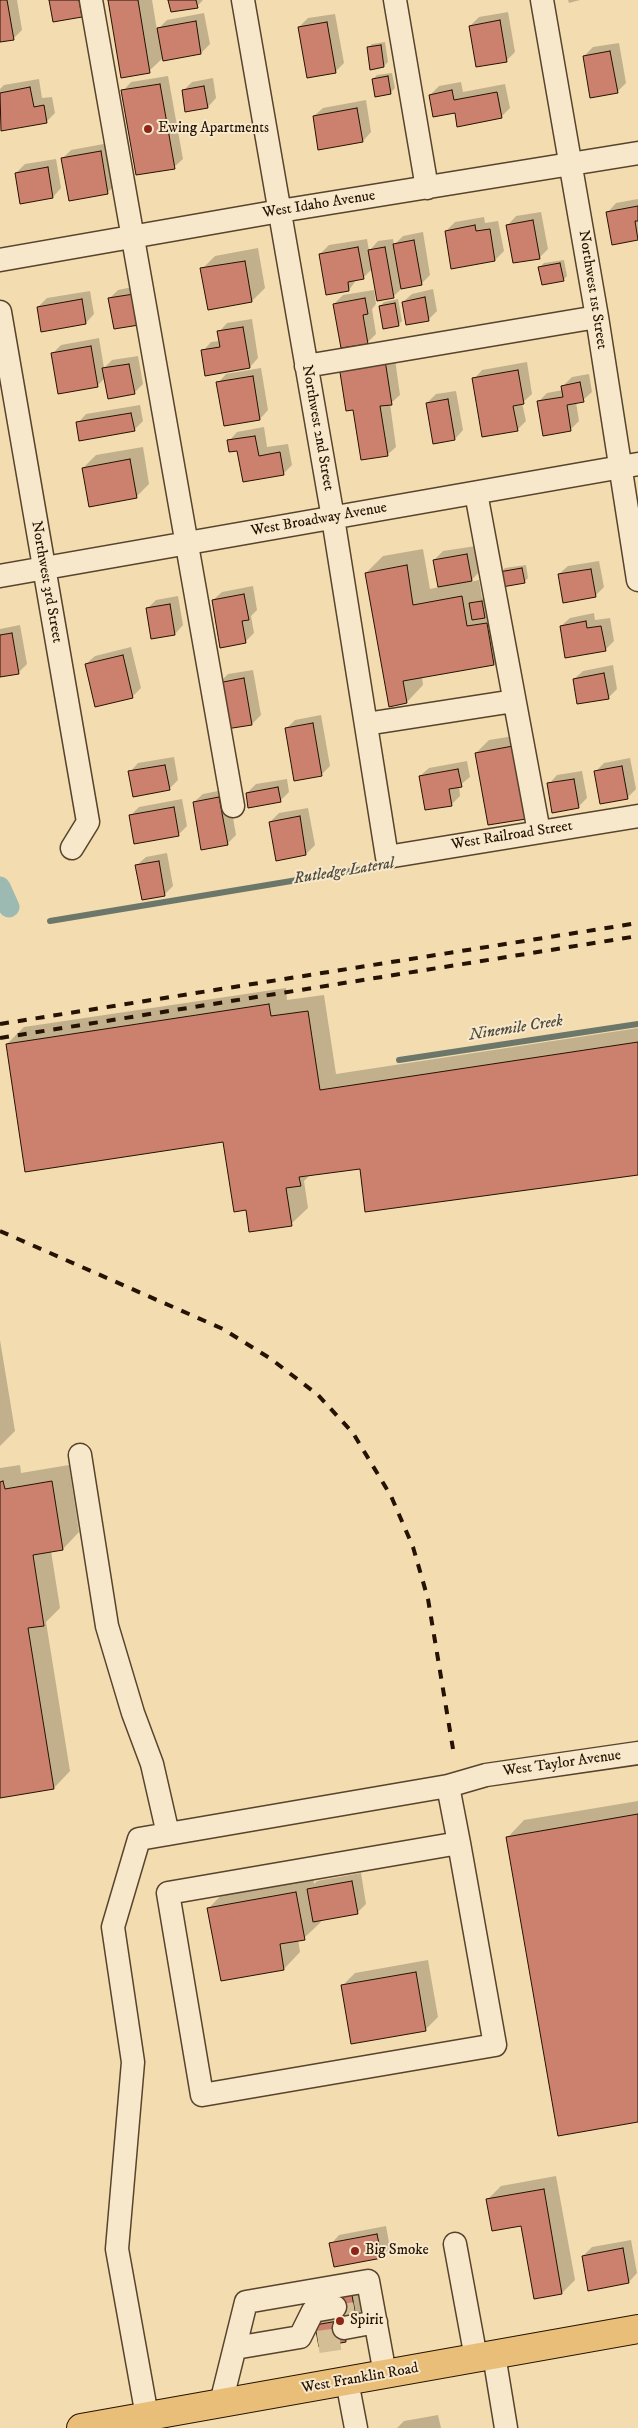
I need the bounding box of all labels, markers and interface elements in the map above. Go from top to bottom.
place label: Ewing Apartments [158,120,269,138]
marker: Ewing Apartments [142,123,154,135]
street label: West Idaho Avenue [261,187,377,223]
street label: Northwest 1st Street [574,229,610,351]
street label: Northwest 2nd Street [297,364,337,492]
street label: West Broadway Avenue [250,499,388,541]
street label: Northwest 3rd Street [26,520,66,644]
street label: West Railroad Street [450,818,574,854]
water label: Rutledge Lateral [292,855,396,889]
water label: Ninemile Creek [468,1012,564,1046]
street label: West Taylor Avenue [502,1747,622,1781]
place label: Big Smoke [365,2242,429,2260]
marker: Big Smoke [349,2245,361,2257]
place label: Spirit [350,2312,383,2330]
marker: Spirit [334,2315,346,2327]
street label: West Franklin Road [300,2360,420,2398]

